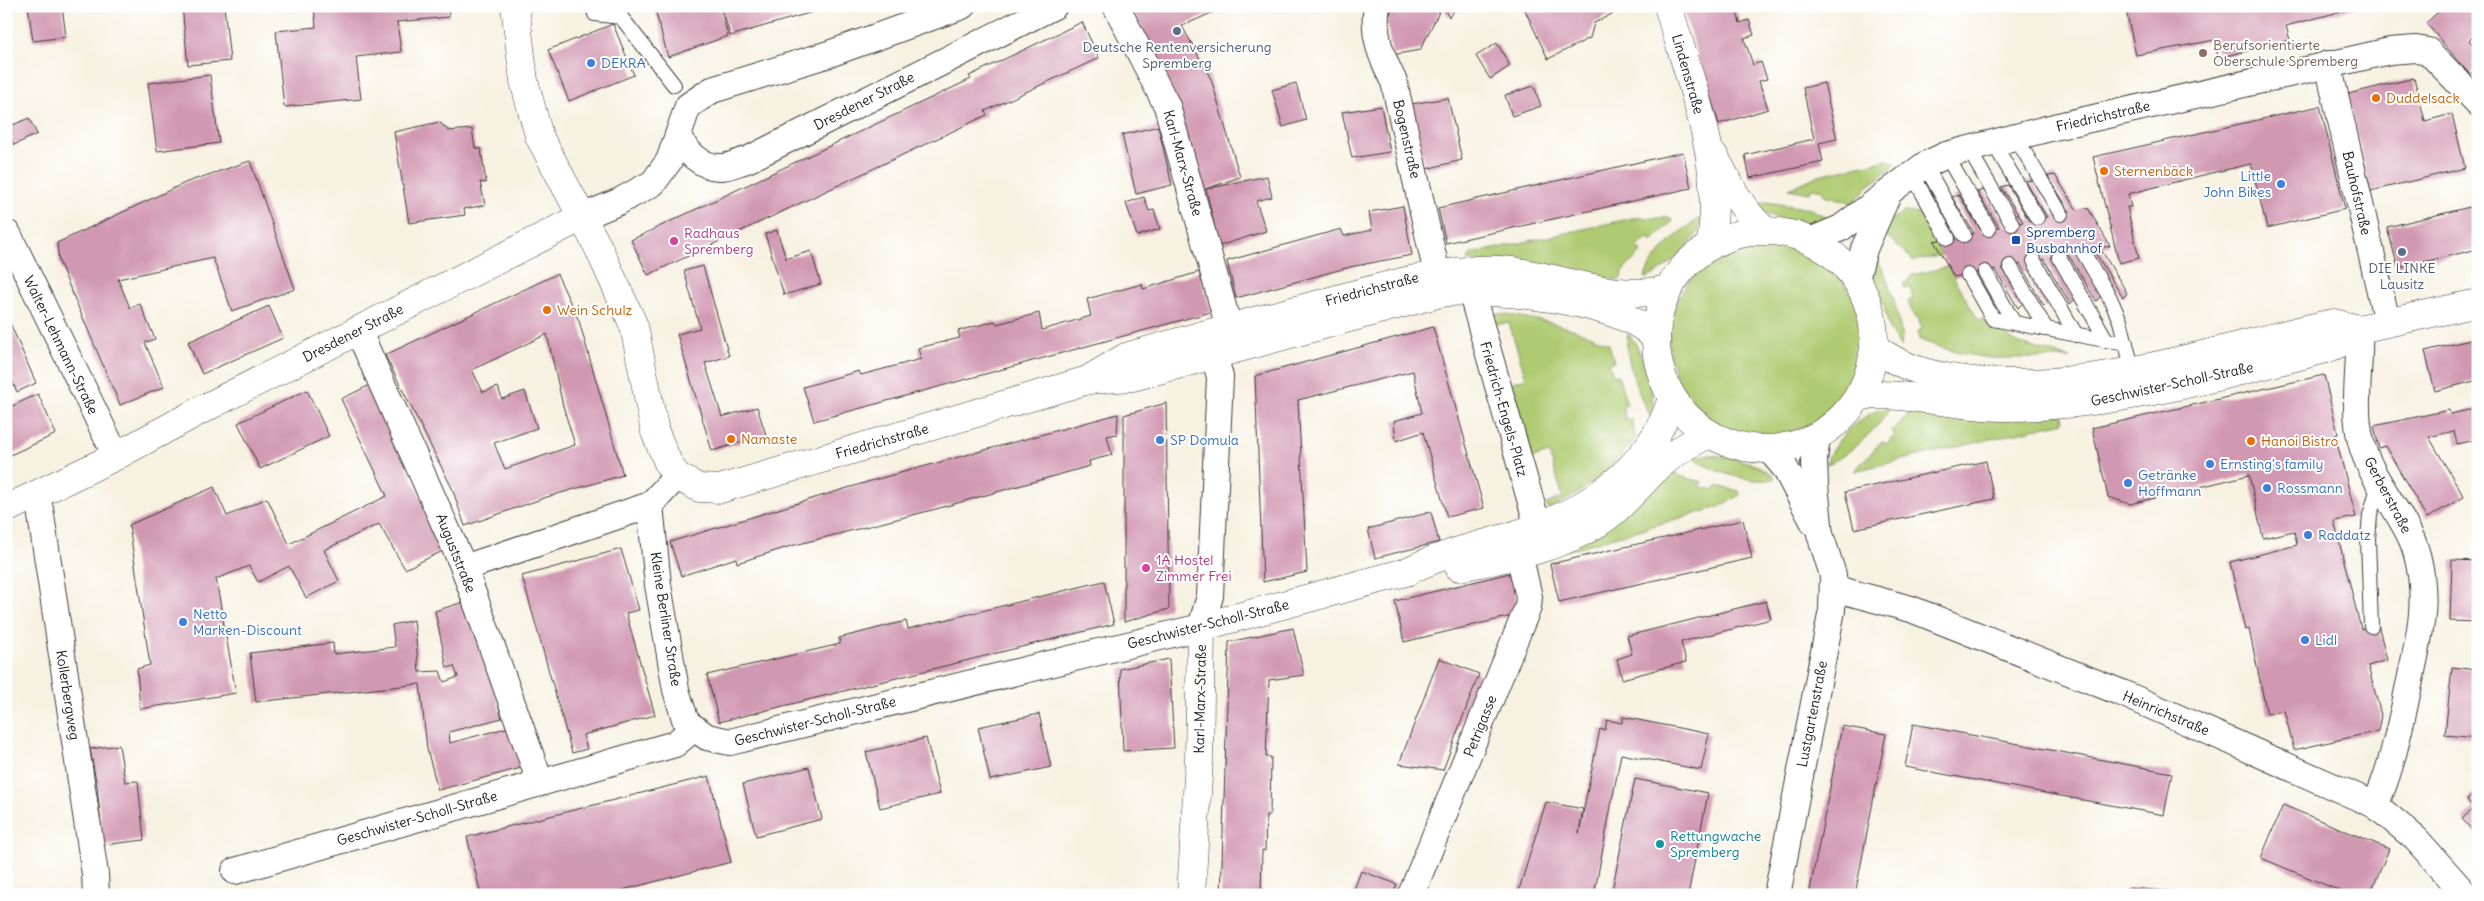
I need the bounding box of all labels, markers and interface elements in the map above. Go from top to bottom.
marker: Deutsche Rentenversicherung Spremberg [1171,25,1183,37]
street label: Lindenstraße [1668,32,1708,116]
place label: Berufsorientierte Oberschule Spremberg [2213,36,2358,70]
place label: Deutsche Rentenversicherung Spremberg [1082,38,1272,72]
marker: Berufsorientierte Oberschule Spremberg [2197,47,2209,59]
place label: DEKRA [601,54,646,72]
marker: DEKRA [585,57,597,69]
street label: Dresdener Straße [811,68,917,134]
place label: Duddelsack [2386,89,2460,107]
marker: Duddelsack [2370,92,2382,104]
street label: Friedrichstraße [2054,96,2152,136]
street label: Bogenstraße [1389,98,1425,180]
street label: Karl-Marx-Straße [1159,108,1207,218]
street label: Bauhofstraße [2339,149,2375,237]
place label: Sternenbäck [2114,162,2193,180]
marker: Sternenbäck [2098,165,2110,177]
place label: Little John Bikes [2203,167,2271,201]
marker: Little John Bikes [2275,178,2287,190]
place label: Spremberg Busbahnhof [2026,223,2102,257]
place label: Radhaus Spremberg [684,224,754,258]
marker: Spremberg Busbahnhof [2010,234,2022,246]
marker: Radhaus Spremberg [668,235,680,247]
marker: DIE LINKE Lausitz [2396,246,2408,258]
place label: DIE LINKE Lausitz [2368,259,2436,293]
street label: Friedrichstraße [1323,268,1421,310]
street label: Walter-Lehmann-Straße [20,273,102,417]
street label: Dresdener Straße [300,300,406,366]
place label: Wein Schulz [557,301,633,319]
marker: Wein Schulz [541,304,553,316]
street label: Friedrich-Engels-Platz [1476,339,1532,479]
street label: Geschwister-Scholl-Straße [2089,358,2255,410]
street label: Friedrichstraße [833,419,931,463]
place label: Namaste [741,430,797,448]
place label: SP Domula [1170,431,1239,449]
place label: Hanoi Bistro [2261,432,2338,450]
marker: Namaste [725,433,737,445]
marker: SP Domula [1154,434,1166,446]
marker: Hanoi Bistro [2245,435,2257,447]
street label: Gerberstraße [2360,454,2416,536]
place label: Ernsting's family [2220,455,2323,473]
marker: Ernsting's family [2204,458,2216,470]
place label: Getränke Hoffmann [2138,466,2201,500]
marker: Getränke Hoffmann [2122,477,2134,489]
place label: Rossmann [2277,479,2343,497]
marker: Rossmann [2261,482,2273,494]
street label: Auguststraße [432,511,480,595]
place label: Raddatz [2318,526,2371,544]
marker: Raddatz [2302,529,2314,541]
street label: Kleine Berliner Straße [646,551,686,687]
place label: 1A Hostel Zimmer Frei [1156,551,1232,585]
marker: 1A Hostel Zimmer Frei [1140,562,1152,574]
street label: Geschwister-Scholl-Straße [1125,595,1291,653]
place label: Netto Marken-Discount [193,605,302,639]
marker: Netto Marken-Discount [177,616,189,628]
place label: Lidl [2315,631,2337,649]
marker: Lidl [2299,634,2311,646]
street label: Karl-Marx-Straße [1190,644,1210,754]
street label: Kollerbergweg [52,649,84,741]
street label: Lustgartenstraße [1793,659,1831,769]
street label: Heinrichstraße [2120,687,2212,739]
street label: Geschwister-Scholl-Straße [732,692,898,750]
street label: Petrigasse [1459,692,1501,760]
street label: Geschwister-Scholl-Straße [335,786,499,850]
place label: Rettungwache Spremberg [1670,827,1761,861]
marker: Rettungwache Spremberg [1654,838,1666,850]

